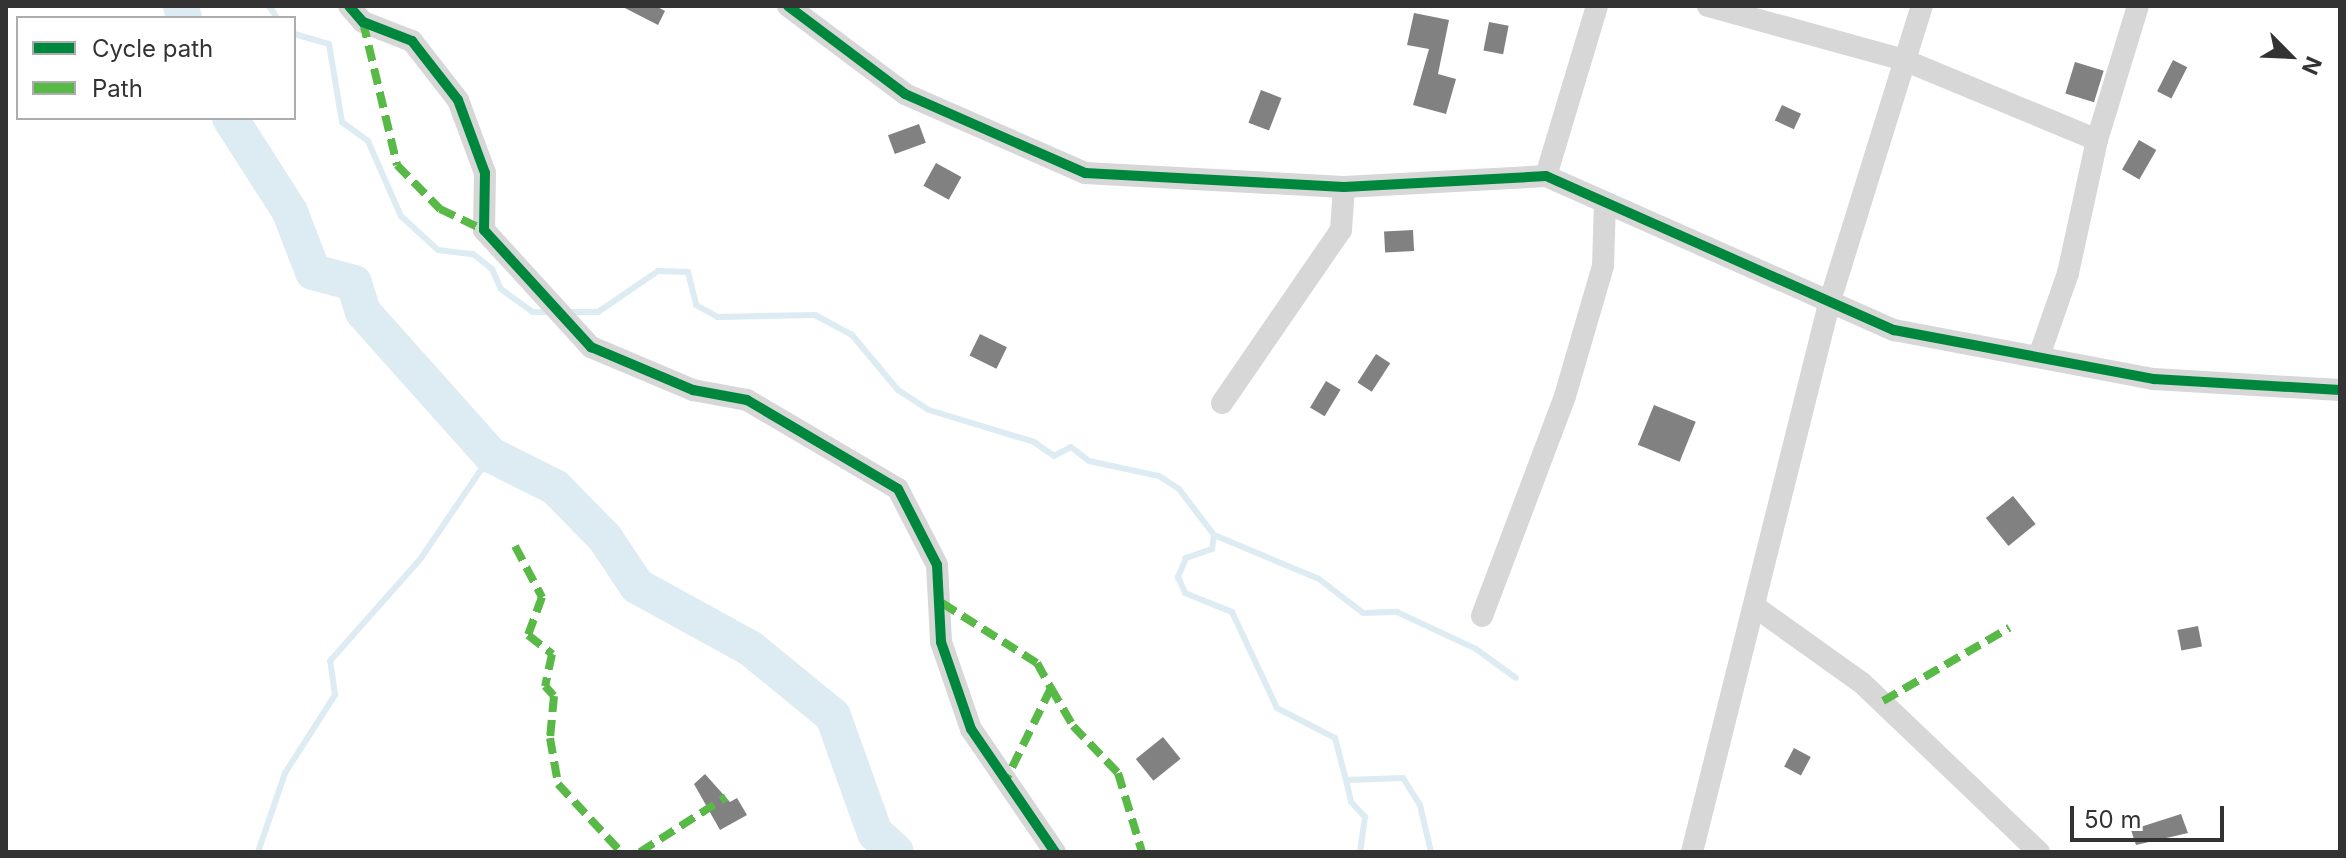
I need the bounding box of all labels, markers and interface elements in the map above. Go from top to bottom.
legend [16,16,296,120]
north arrow [2250,16,2330,96]
text: Cycle path [92,34,213,63]
text: N [2297,53,2327,79]
text: Path [92,74,143,103]
scale bar [2074,790,2228,840]
text: 50 m [2084,805,2142,834]

